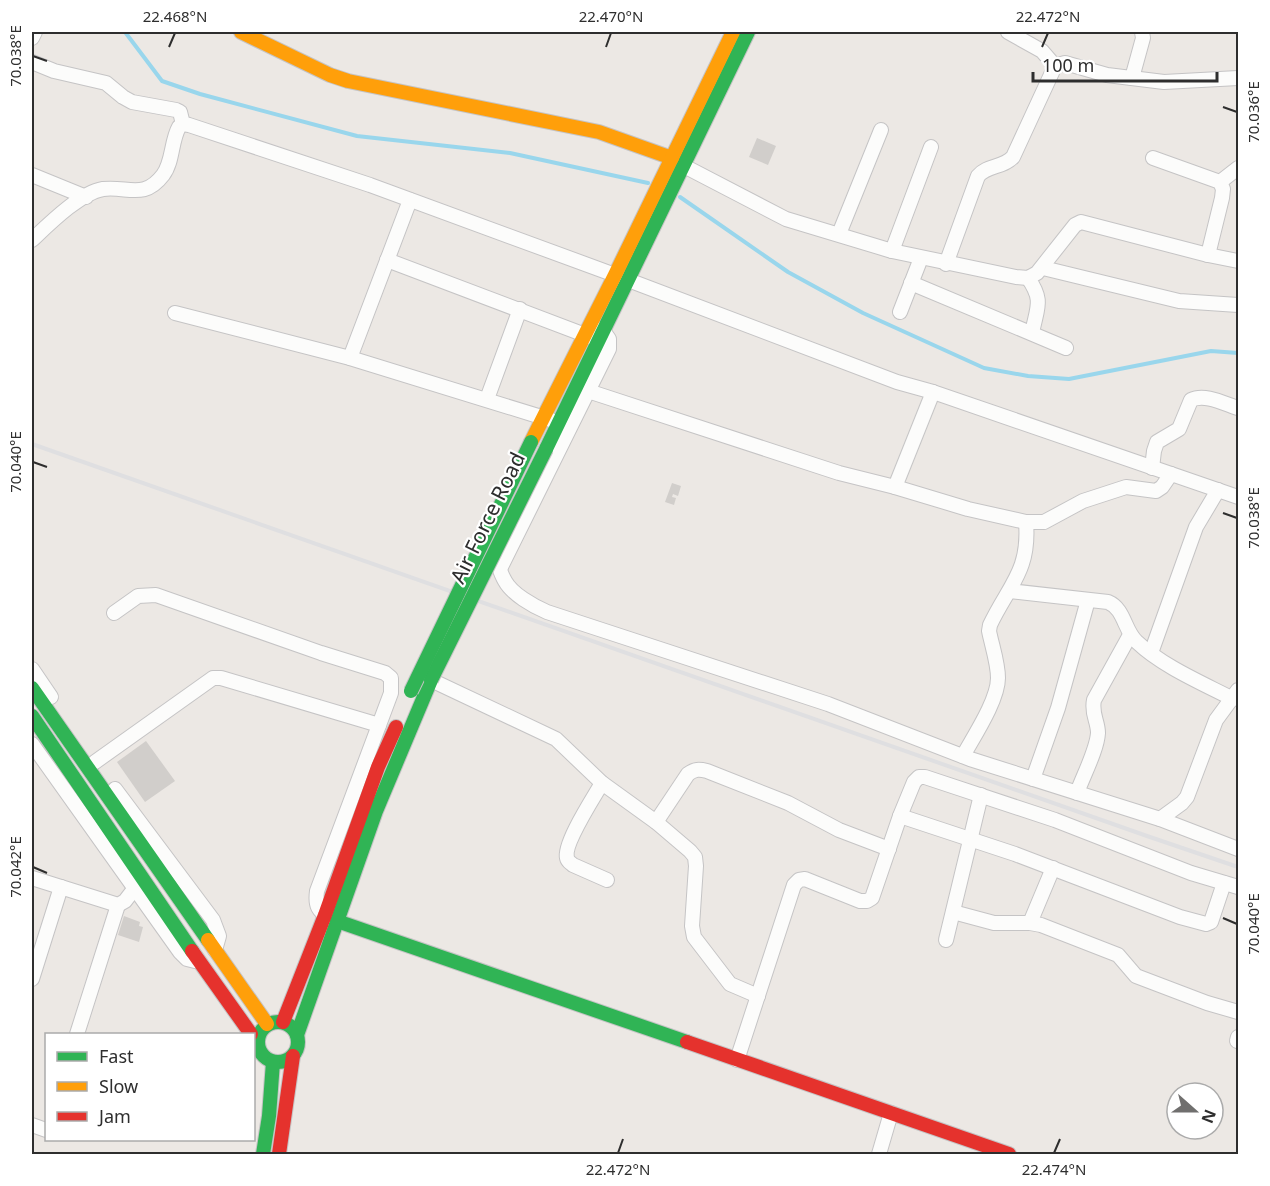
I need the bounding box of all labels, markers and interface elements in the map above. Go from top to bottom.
text: 22.468°N [143,6,207,26]
text: 22.470°N [579,6,643,26]
text: 22.472°N [1016,6,1080,26]
text: 70.038°E [5,25,25,87]
scale bar [1033,45,1218,83]
text: 100 m [1042,53,1094,77]
text: 70.036°E [1243,81,1263,143]
text: 70.040°E [5,431,25,493]
street label: Air Force Road [443,447,531,588]
text: 70.038°E [1243,487,1263,549]
text: 70.042°E [5,836,25,898]
text: 70.040°E [1243,893,1263,955]
legend [45,1033,255,1141]
text: Fast [99,1044,134,1068]
text: Slow [99,1074,138,1098]
north arrow [1165,1081,1225,1141]
text: Jam [97,1104,131,1128]
text: N [1196,1106,1222,1126]
text: 22.472°N [586,1159,650,1179]
text: 22.474°N [1022,1159,1086,1179]

